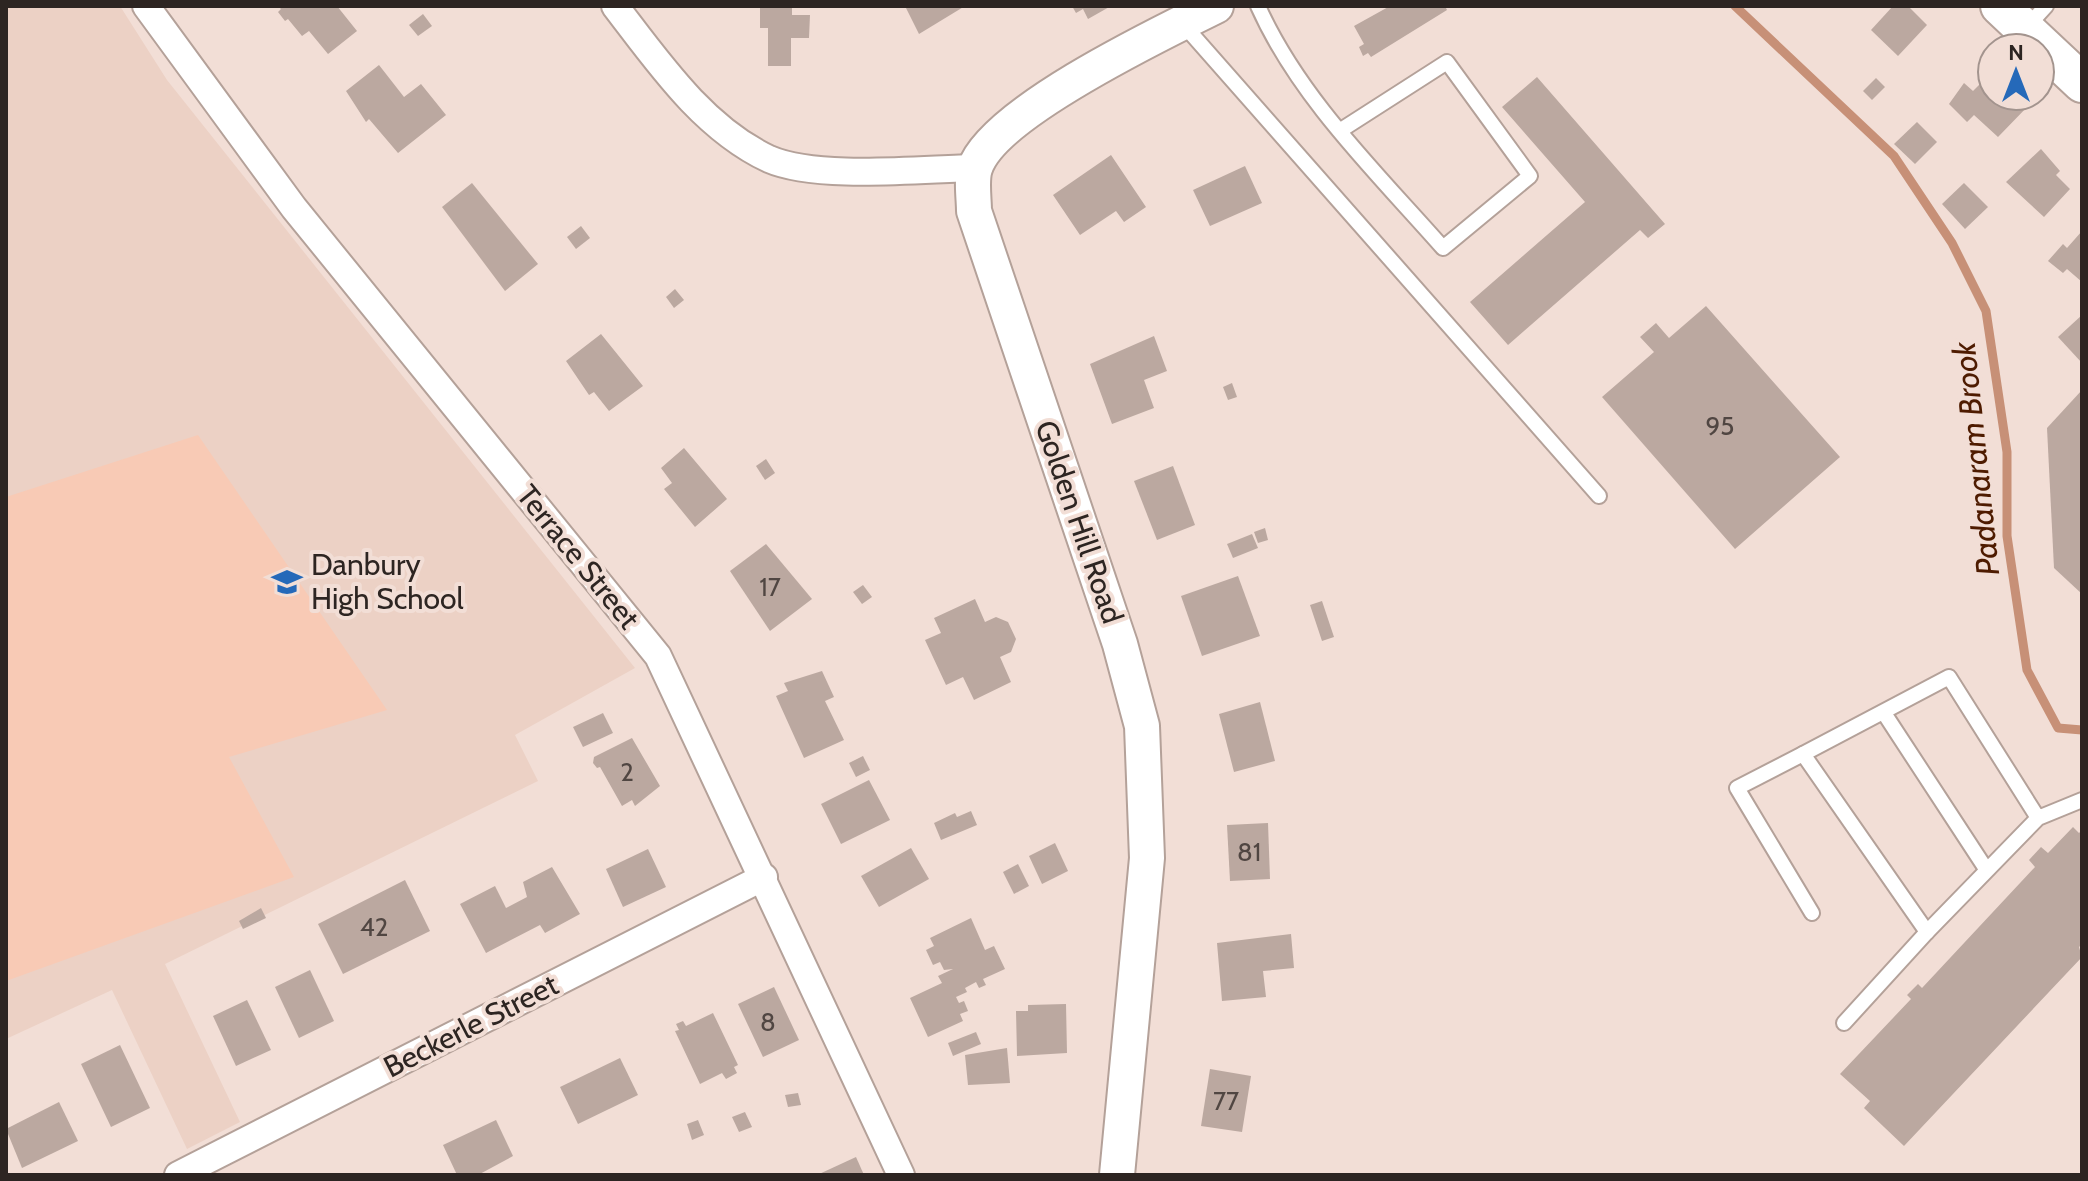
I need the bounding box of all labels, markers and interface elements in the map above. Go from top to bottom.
north arrow [1976,32,2056,112]
text: N [2008,39,2024,66]
water label: Padanaram Brook [1944,339,2007,578]
house number: 95 [1706,410,1734,442]
street label: Golden Hill Road [1027,415,1132,628]
street label: Terrace Street [509,477,648,636]
place label: Danbury High School [311,546,464,617]
school or university icon: Danbury High School [270,565,304,599]
house number: 17 [759,571,781,603]
house number: 2 [620,756,634,788]
house number: 81 [1237,836,1261,868]
house number: 42 [360,911,388,943]
street label: Beckerle Street [377,966,564,1085]
house number: 8 [760,1006,776,1038]
house number: 77 [1213,1085,1239,1117]

